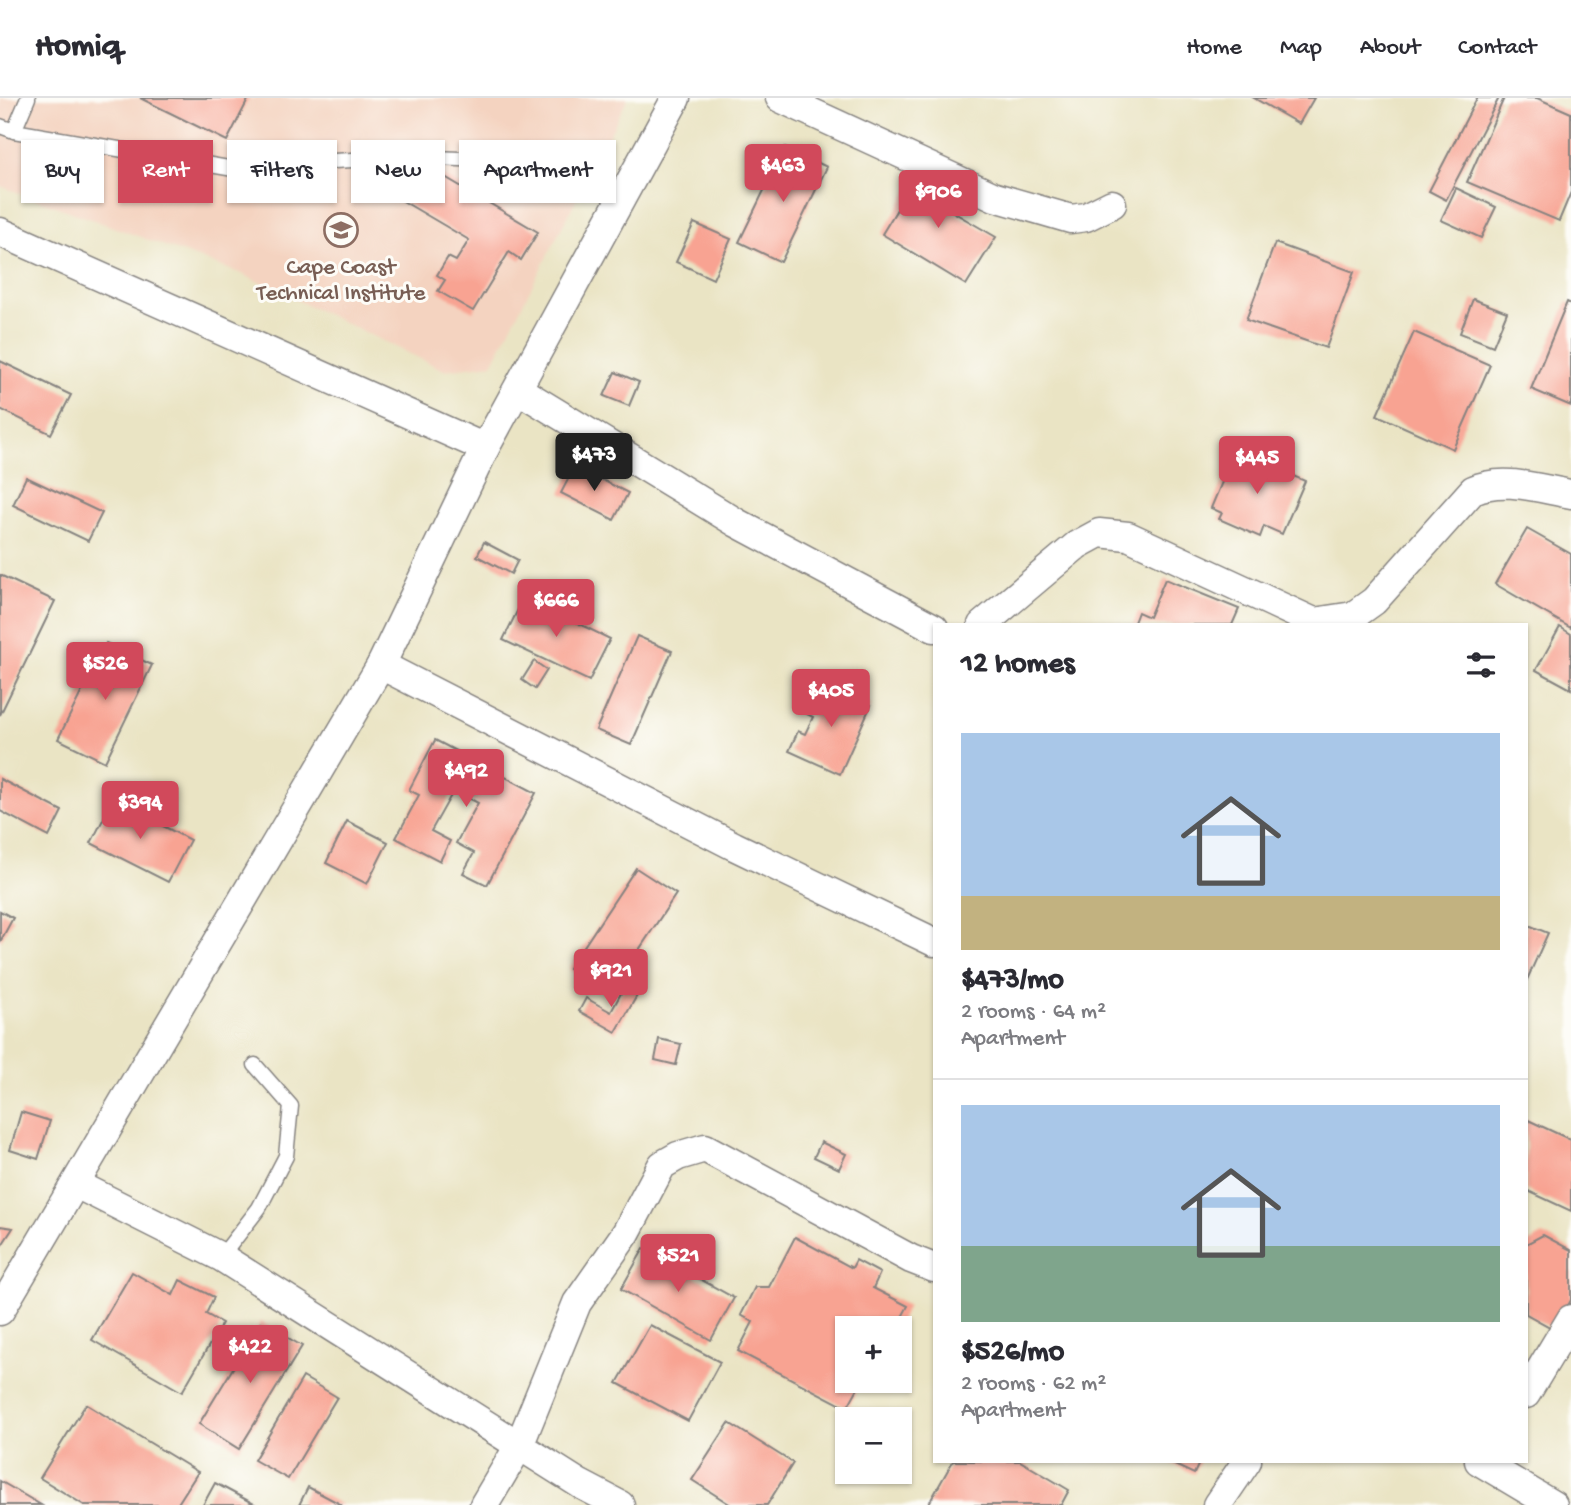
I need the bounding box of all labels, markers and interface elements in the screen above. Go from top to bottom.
text: Homiq [35,29,121,67]
text: Home [1186,34,1242,63]
text: Map [1280,34,1322,63]
text: About [1360,34,1420,63]
text: Contact [1458,34,1536,63]
chip: Buy [21,140,104,203]
chip: Rent [118,140,213,203]
chip: Filters [227,140,337,203]
chip: New [351,140,445,203]
chip: Apartment [459,140,616,203]
pin: $463 [742,144,824,204]
text: $463 [761,153,805,180]
pin: $906 [897,170,979,230]
text: $906 [915,179,961,206]
school or university icon: Cape Coast Technical Institute [322,211,360,249]
place label: Cape Coast Technical Institute [255,255,426,308]
pin: $473 [553,434,635,493]
pin: $445 [1216,436,1298,496]
text: $473 [571,442,617,469]
text: $445 [1235,445,1279,472]
pin: $666 [515,580,597,639]
text: $666 [533,588,579,615]
pin: $526 [64,642,146,702]
icon: filters [1462,646,1500,684]
text: 12 homes [961,648,1074,683]
text: $526 [82,651,128,678]
pin: $405 [790,670,872,729]
text: $405 [808,678,854,705]
pin: $492 [425,750,507,809]
text: $492 [444,758,488,785]
icon: home [1168,778,1294,904]
pin: $394 [99,782,181,841]
text: $394 [118,790,162,817]
pin: $921 [570,950,652,1009]
text: $921 [590,958,632,985]
text: $473/mo [961,964,1064,999]
text: 2 rooms · 64 m² [961,999,1106,1026]
text: Apartment [961,1026,1065,1053]
icon: home [1168,1150,1294,1276]
pin: $521 [637,1234,719,1294]
text: $521 [657,1243,700,1270]
map controls [835,1316,912,1484]
button: + [835,1316,912,1393]
pin: $422 [209,1326,291,1385]
text: $422 [228,1334,272,1361]
text: $526/mo [961,1336,1064,1371]
text: 2 rooms · 62 m² [961,1371,1106,1398]
text: Apartment [961,1398,1065,1425]
button: − [835,1407,912,1484]

